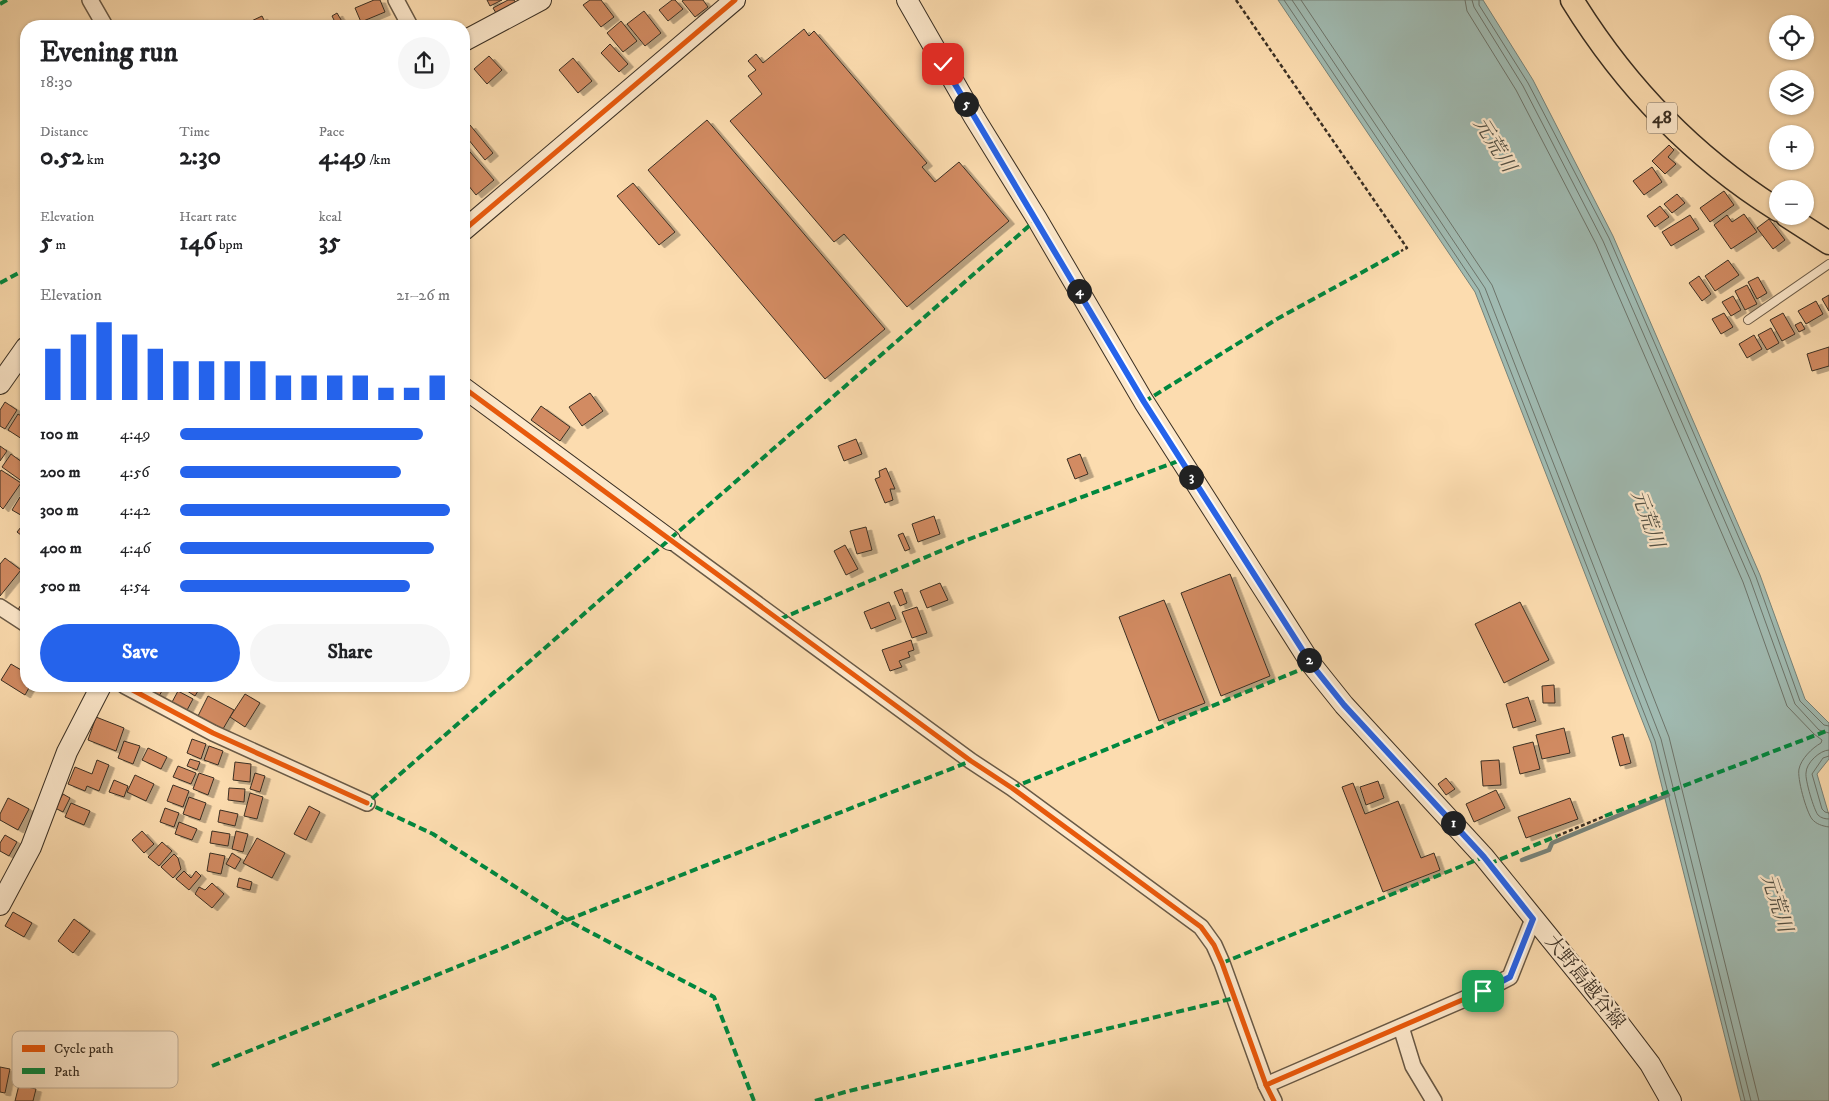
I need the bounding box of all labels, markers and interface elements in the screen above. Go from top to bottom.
map controls [1769,15,1814,225]
button: locate [1769,15,1814,60]
text: Evening run [40,35,178,70]
button: share [398,37,450,89]
pin [922,43,964,85]
icon: check [929,50,957,78]
button: layers [1769,70,1814,115]
text: 18:30 [40,72,73,92]
pin: 5 [954,92,978,116]
text: 5 [963,95,970,113]
road number: 48 [1647,102,1677,134]
water label: 元荒川 [1468,113,1522,179]
text: Distance [40,123,88,141]
text: Time [179,123,210,141]
text: Pace [319,123,345,141]
button: + [1769,125,1814,170]
text: 0.52 [40,141,84,172]
text: 2:30 [179,141,221,172]
text: 4:49 [319,141,366,172]
text: km [84,151,104,169]
text: /km [366,151,391,169]
button: − [1769,180,1814,225]
text: Elevation [40,208,94,226]
text: Heart rate [179,208,237,226]
text: kcal [319,208,342,226]
text: 5 [40,226,52,257]
text: 146 [179,226,216,257]
text: 35 [319,226,340,257]
text: m [52,236,66,254]
text: bpm [216,236,243,254]
pin: 4 [1066,278,1092,304]
text: 4 [1075,282,1084,300]
text: Elevation [40,285,102,305]
text: 21–26 m [396,285,450,305]
text: 100 m [40,424,79,444]
text: 4:49 [120,424,151,444]
text: 200 m [40,462,81,482]
text: 4:56 [120,462,150,482]
pin: 3 [1178,464,1204,490]
text: 3 [1189,468,1194,486]
water label: 元荒川 [1625,487,1670,553]
text: 300 m [40,500,79,520]
text: 4:42 [120,500,150,520]
text: 400 m [40,538,82,558]
text: 4:46 [120,538,151,558]
text: 500 m [40,576,81,596]
text: 4:54 [120,576,150,596]
button: Save [40,624,240,682]
button: Share [250,624,450,682]
pin: 2 [1296,648,1322,672]
text: 2 [1306,651,1313,669]
pin: 1 [1440,810,1466,836]
text: 1 [1451,814,1456,832]
water label: 元荒川 [1755,871,1798,937]
street label: 大野島越谷線 [1540,930,1630,1034]
pin [1462,970,1504,1012]
icon: arrive [1469,977,1497,1005]
legend [12,1031,178,1088]
text: Cycle path [54,1040,114,1058]
text: Path [54,1063,81,1081]

